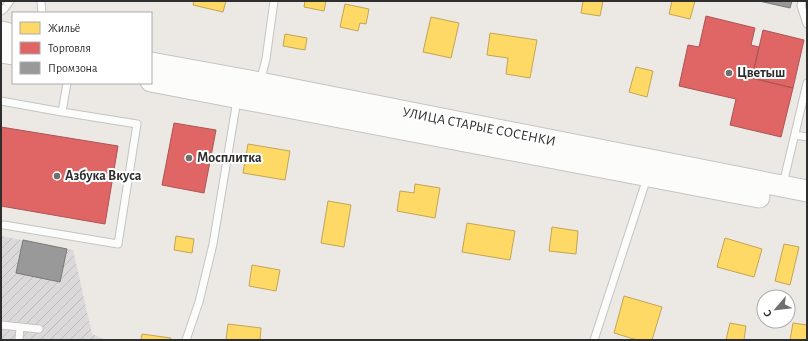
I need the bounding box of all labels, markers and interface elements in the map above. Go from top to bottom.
legend [12,12,152,84]
text: Жильё [48,22,80,34]
text: Торговля [48,42,91,54]
text: Промзона [48,62,98,74]
place label: Цветыш [737,66,785,80]
marker: Цветыш [724,68,734,78]
street label: УЛИЦА СТАРЫЕ СОСЕНКИ [401,105,557,149]
place label: Мосплитка [197,151,262,165]
marker: Мосплитка [184,153,194,163]
place label: Азбука Вкуса [65,169,142,183]
marker: Азбука Вкуса [52,171,62,181]
north arrow [756,289,796,329]
text: С [761,308,774,319]

